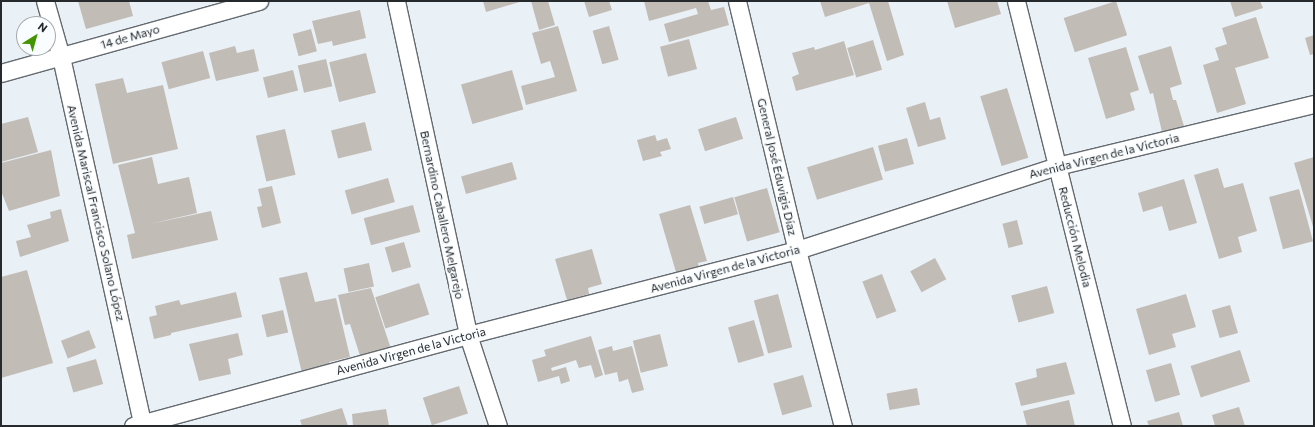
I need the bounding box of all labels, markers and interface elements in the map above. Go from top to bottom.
north arrow [16,16,56,56]
text: N [36,19,50,34]
street label: 14 de Mayo [99,22,161,52]
street label: General José Eduvigis Díaz [754,97,800,237]
street label: Avenida Mariscal Francisco Solano López [64,103,128,323]
street label: Bernardino Caballero Melgarejo [417,129,467,301]
street label: Avenida Virgen de la Victoria [1027,130,1181,182]
street label: Reducción Melodia [1056,185,1094,289]
street label: Avenida Virgen de la Victoria [649,242,801,296]
street label: Avenida Virgen de la Victoria [335,324,487,378]

